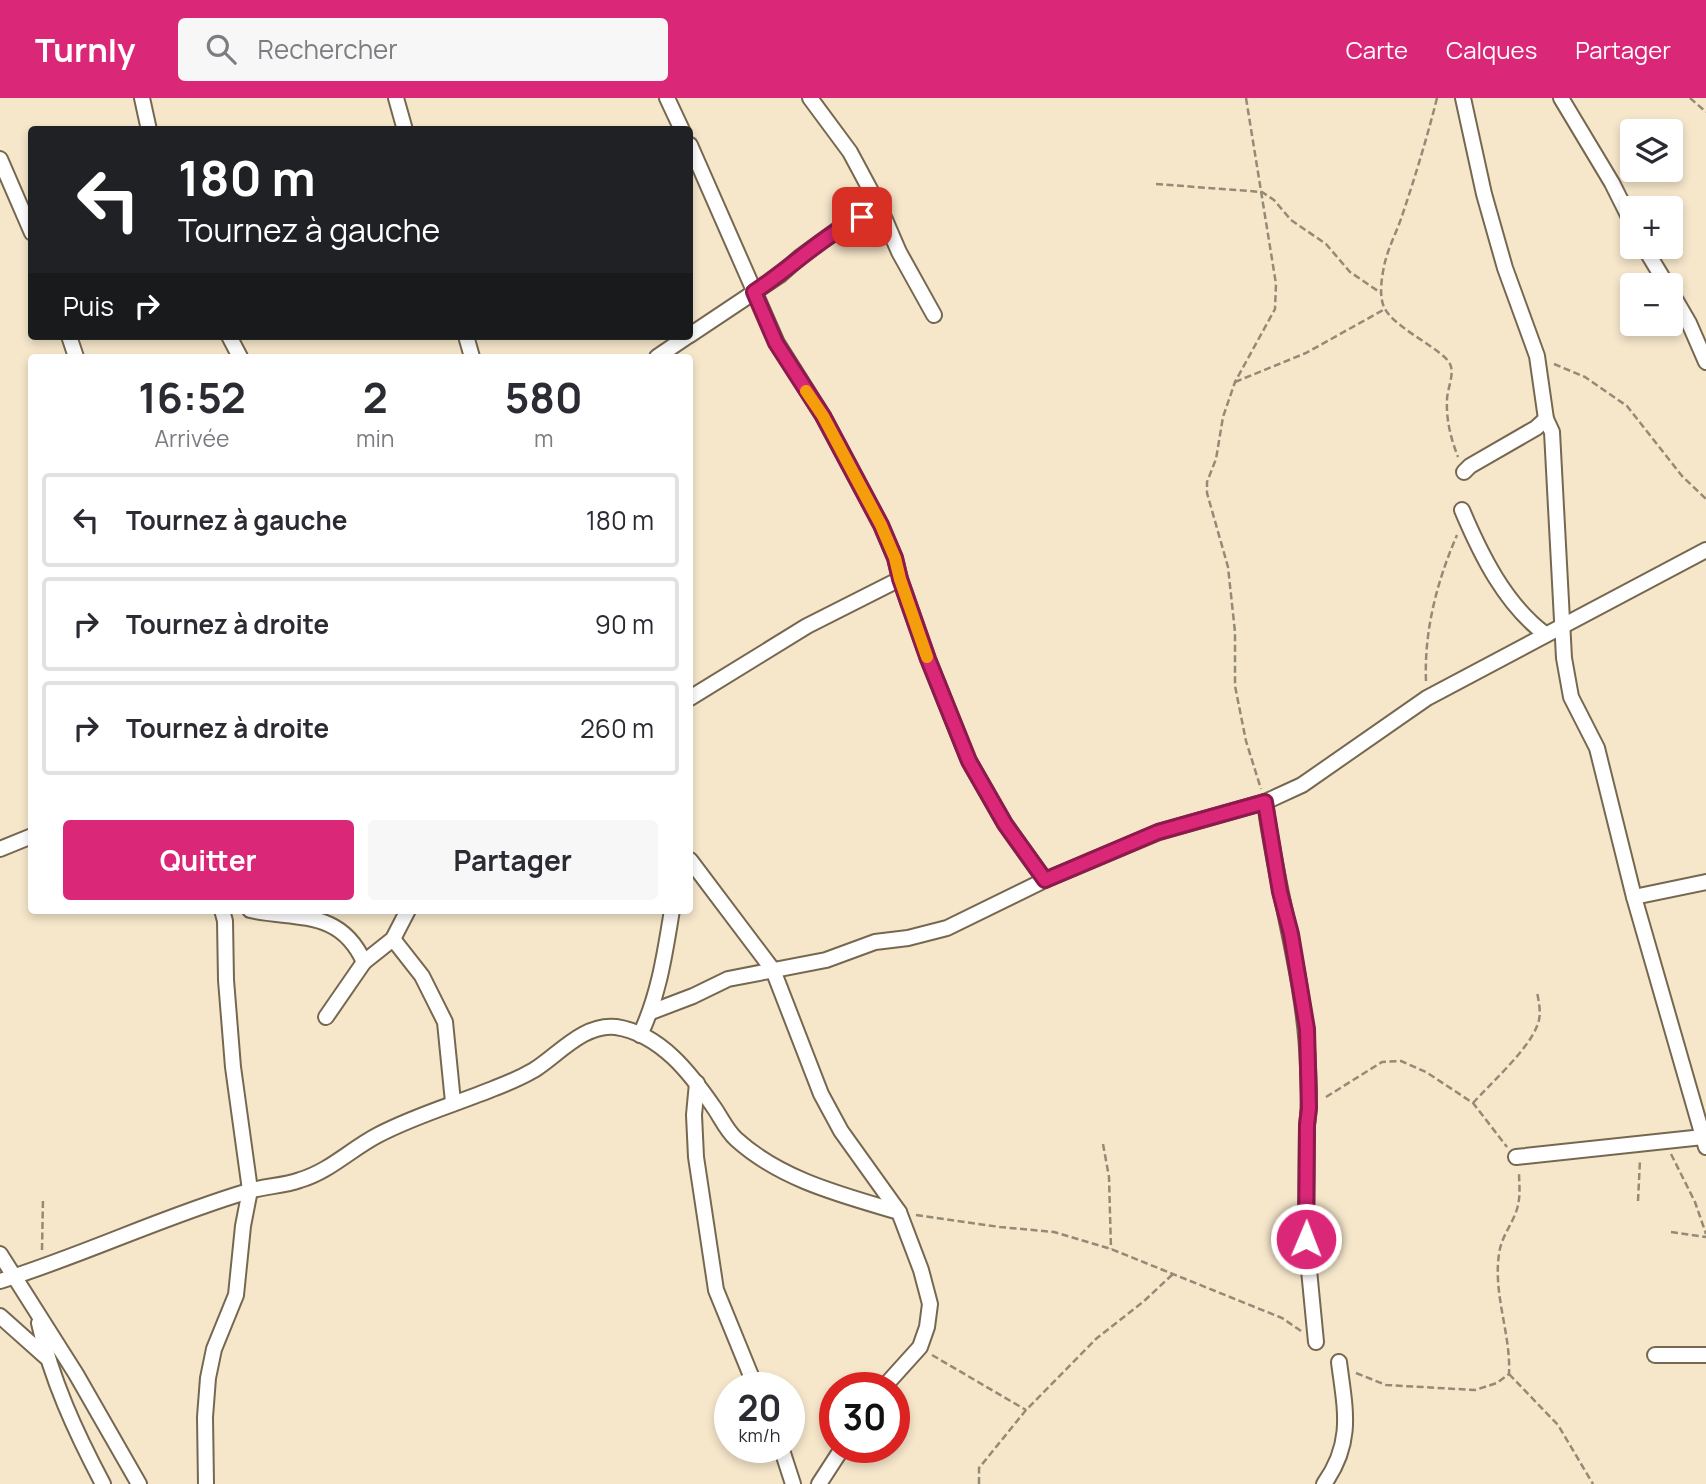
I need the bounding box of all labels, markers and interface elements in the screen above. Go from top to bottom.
search box [178,18,668,81]
text: Turnly [35,27,136,72]
icon: search [202,30,240,68]
text: Rechercher [258,31,398,67]
text: Carte [1346,33,1408,66]
text: Calques [1446,33,1537,66]
text: Partager [1575,33,1671,66]
map controls [1620,119,1683,336]
button: layers [1620,119,1683,182]
text: 180 m [178,144,316,211]
icon: left [63,154,154,245]
pin [832,187,892,247]
button: + [1620,196,1683,259]
icon: arrive [843,198,881,236]
text: Tournez à gauche [178,208,440,252]
button: − [1620,273,1683,336]
icon: right [128,287,166,325]
text: Puis [63,288,114,324]
text: 16:52 [138,368,246,426]
text: 2 [363,368,388,426]
text: 580 [505,368,583,426]
text: Arrivée [154,422,230,454]
text: min [356,422,394,454]
text: m [534,422,553,454]
icon: left [67,501,105,539]
text: Tournez à gauche [126,502,347,538]
text: 180 m [586,502,654,538]
icon: right [67,605,105,643]
text: Tournez à droite [126,606,329,642]
text: 90 m [595,606,654,642]
icon: right [67,709,105,747]
text: Tournez à droite [126,710,329,746]
text: 260 m [580,710,654,746]
button: Quitter [63,820,354,900]
button: Partager [368,820,658,900]
position arrow [1269,1202,1343,1276]
speed limit sign: 30 [819,1372,910,1463]
text: 20 [738,1384,781,1432]
text: km/h [739,1423,780,1447]

